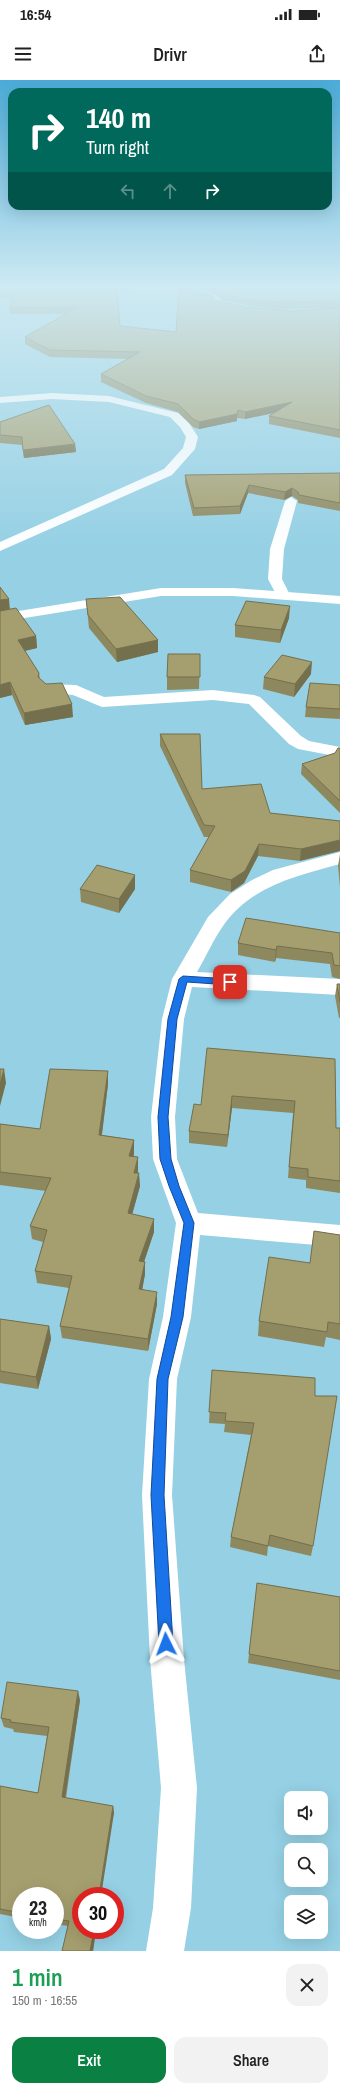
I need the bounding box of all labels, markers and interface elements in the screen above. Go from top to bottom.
text: 16:54 [20,4,51,25]
text: Drivr [153,42,187,67]
icon: menu [12,43,34,65]
icon: share [306,43,328,65]
text: 140 m [86,99,151,137]
icon: right [20,104,72,156]
text: Turn right [86,135,149,160]
icon: left [117,180,139,202]
icon: ahead [159,180,181,202]
icon: right [201,180,223,202]
pin [213,965,247,999]
icon: arrive [219,971,241,993]
position arrow [145,1623,187,1665]
map controls [284,1791,328,1939]
button: sound [284,1791,328,1835]
button: search [284,1843,328,1887]
speed limit sign: 30 [72,1887,124,1939]
text: 23 [29,1894,47,1921]
button: layers [284,1895,328,1939]
text: km/h [29,1916,47,1929]
text: 1 min [12,1961,63,1993]
button: close [286,1964,328,2006]
text: 150 m · 16:55 [12,1992,77,2009]
button: Exit [12,2037,166,2083]
button: Share [174,2037,328,2083]

